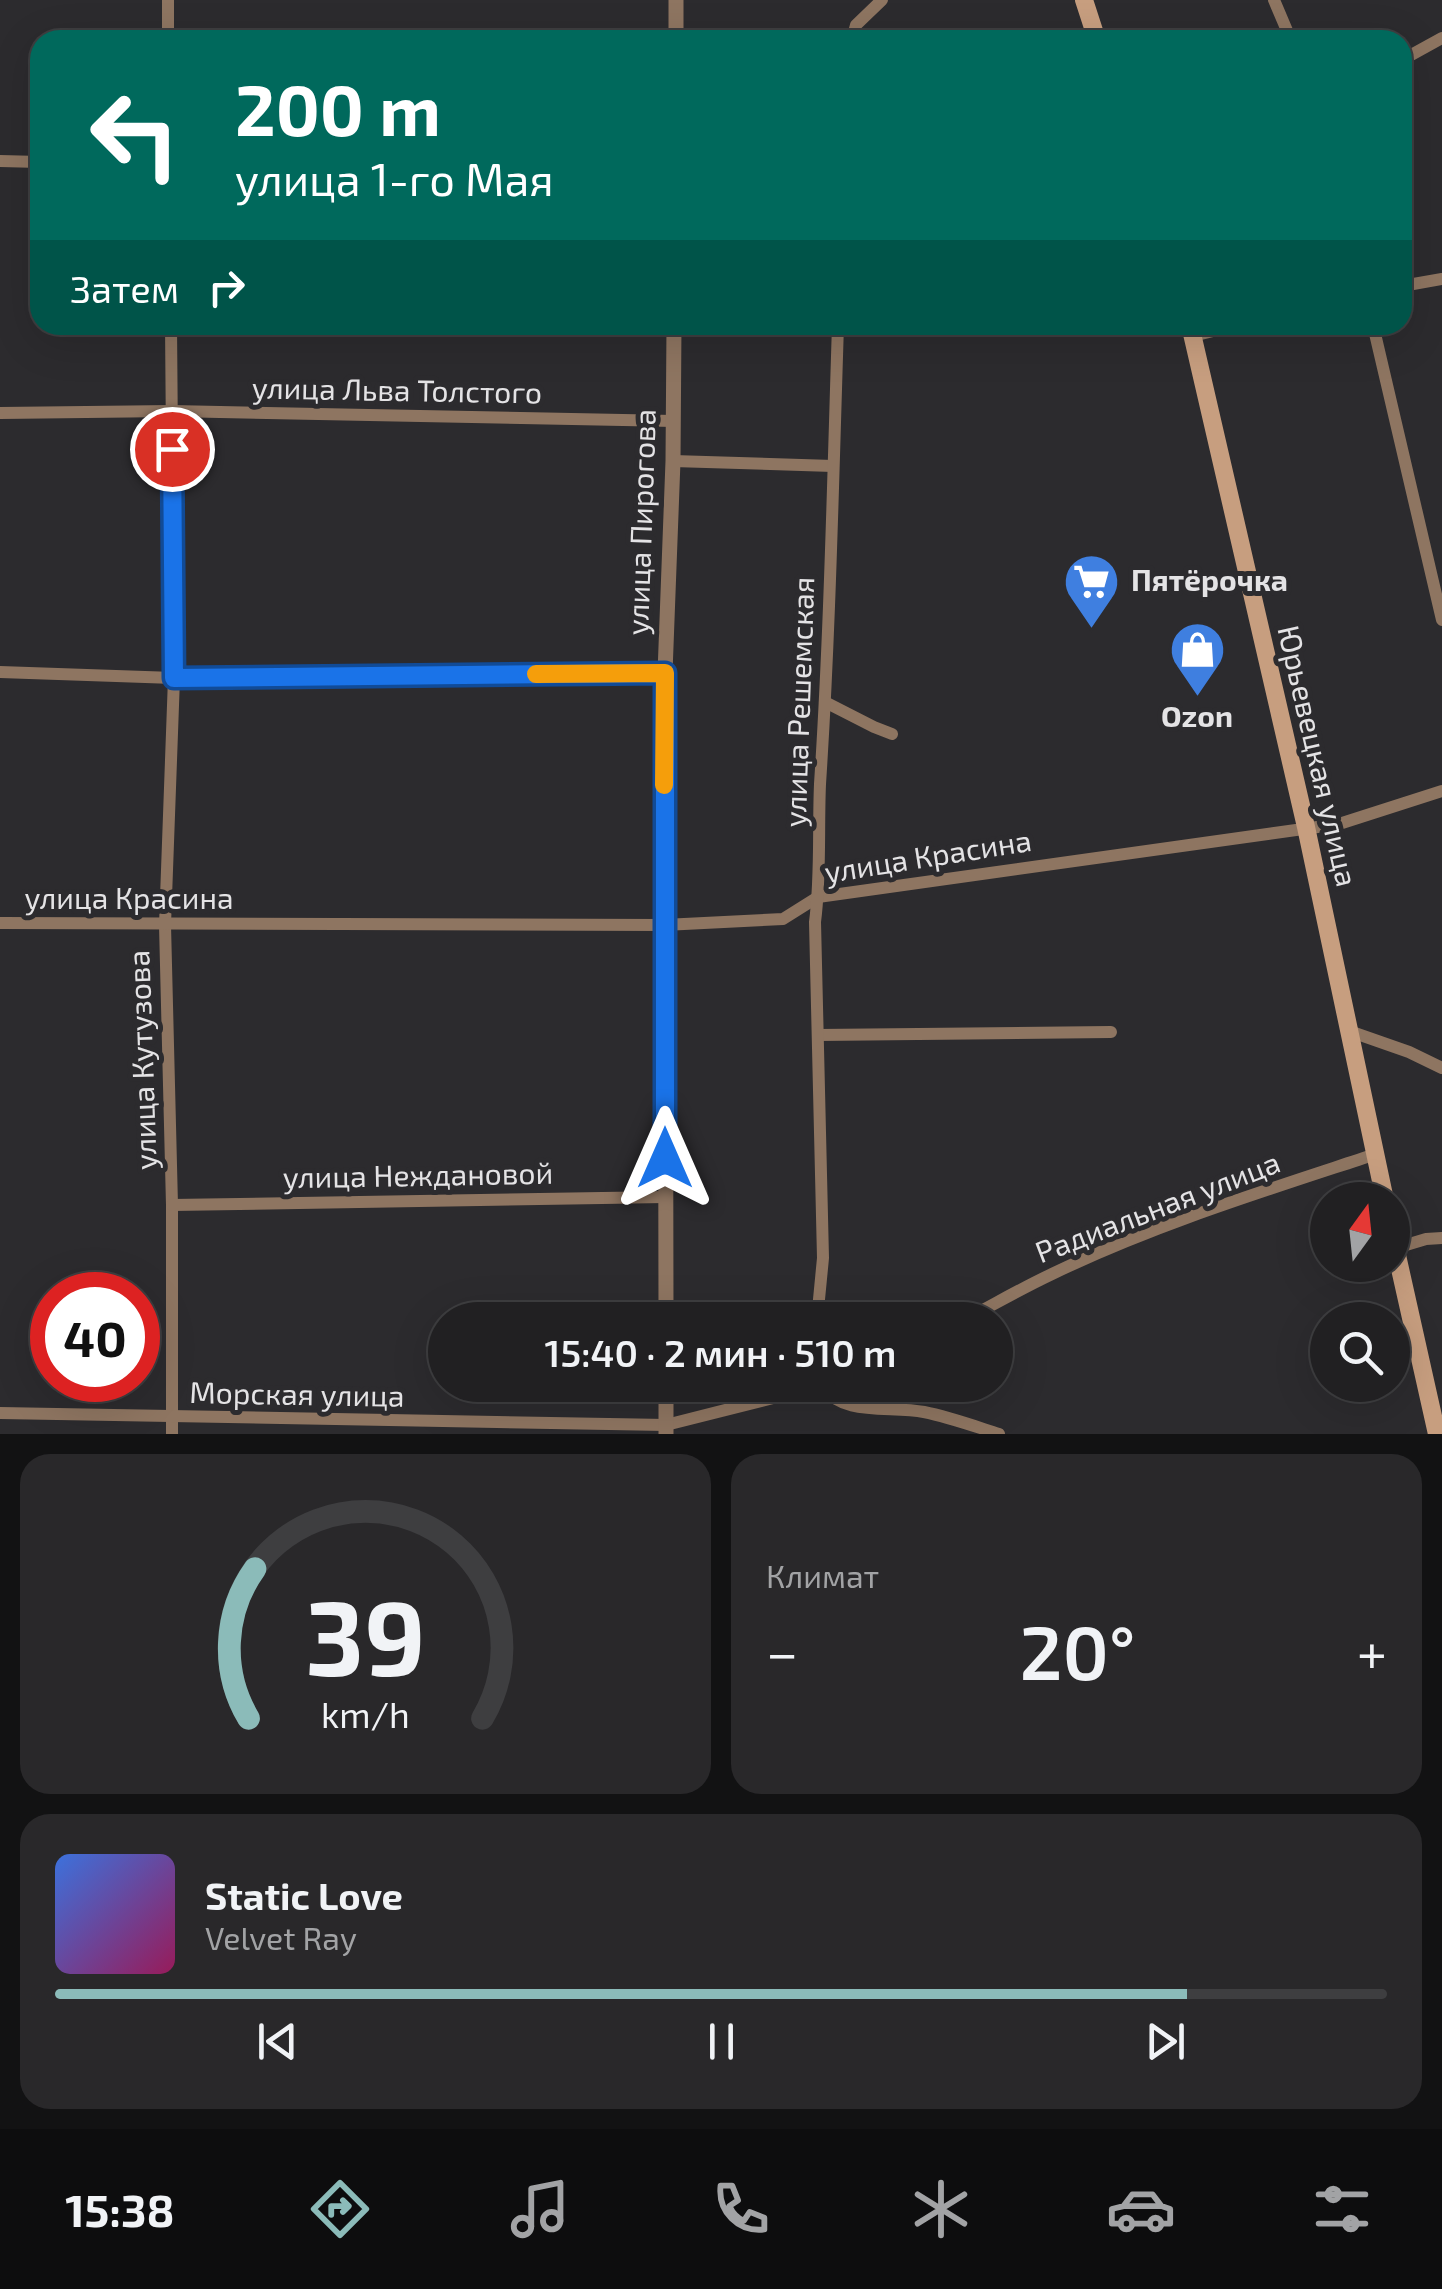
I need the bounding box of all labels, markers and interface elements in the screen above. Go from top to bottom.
text: 200 m [235,66,441,150]
icon: left [70,70,200,200]
text: улица 1-го Мая [235,151,554,205]
icon: right [199,260,254,315]
text: Затем [70,265,179,311]
street label: улица Льва Толстого [252,368,542,411]
pin [130,407,215,492]
street label: улица Пирогова [618,408,663,636]
icon: arrive [145,422,200,477]
supermarket icon: Пятёрочка [1062,551,1122,630]
place label: Пятёрочка [1131,561,1288,597]
street label: улица Решемская [776,576,821,828]
shop icon: Ozon [1167,619,1227,698]
street label: Юрьевецкая улица [1270,621,1367,890]
place label: Ozon [1161,697,1233,733]
street label: улица Красина [822,821,1034,890]
street label: улица Красина [25,879,233,916]
street label: улица Кутузова [119,950,164,1171]
position arrow [613,1106,717,1210]
street label: Радиальная улица [1030,1143,1285,1270]
street label: улица Неждановой [283,1154,553,1195]
north arrow [1310,1182,1410,1282]
map controls [1310,1182,1410,1402]
speed limit sign: 40 [30,1272,160,1402]
button: search [1310,1302,1410,1402]
text: 15:40 · 2 мин · 510 m [545,1329,896,1375]
street label: Морская улица [189,1373,405,1414]
text: Климат [766,1556,879,1594]
text: 39 [305,1572,426,1697]
text: 20° [1020,1605,1135,1695]
text: − [766,1618,798,1684]
text: + [1357,1618,1387,1684]
text: km/h [321,1692,410,1735]
text: Static Love [205,1872,403,1918]
text: Velvet Ray [205,1918,357,1956]
icon: previous [250,2014,305,2069]
icon: pause [694,2014,749,2069]
icon: next [1138,2014,1193,2069]
icon: directions [305,2174,375,2244]
icon: music [505,2174,575,2244]
icon: phone [706,2174,776,2244]
icon: climate [906,2174,976,2244]
icon: car [1106,2174,1176,2244]
icon: filters [1307,2174,1377,2244]
text: 15:38 [65,2182,175,2236]

